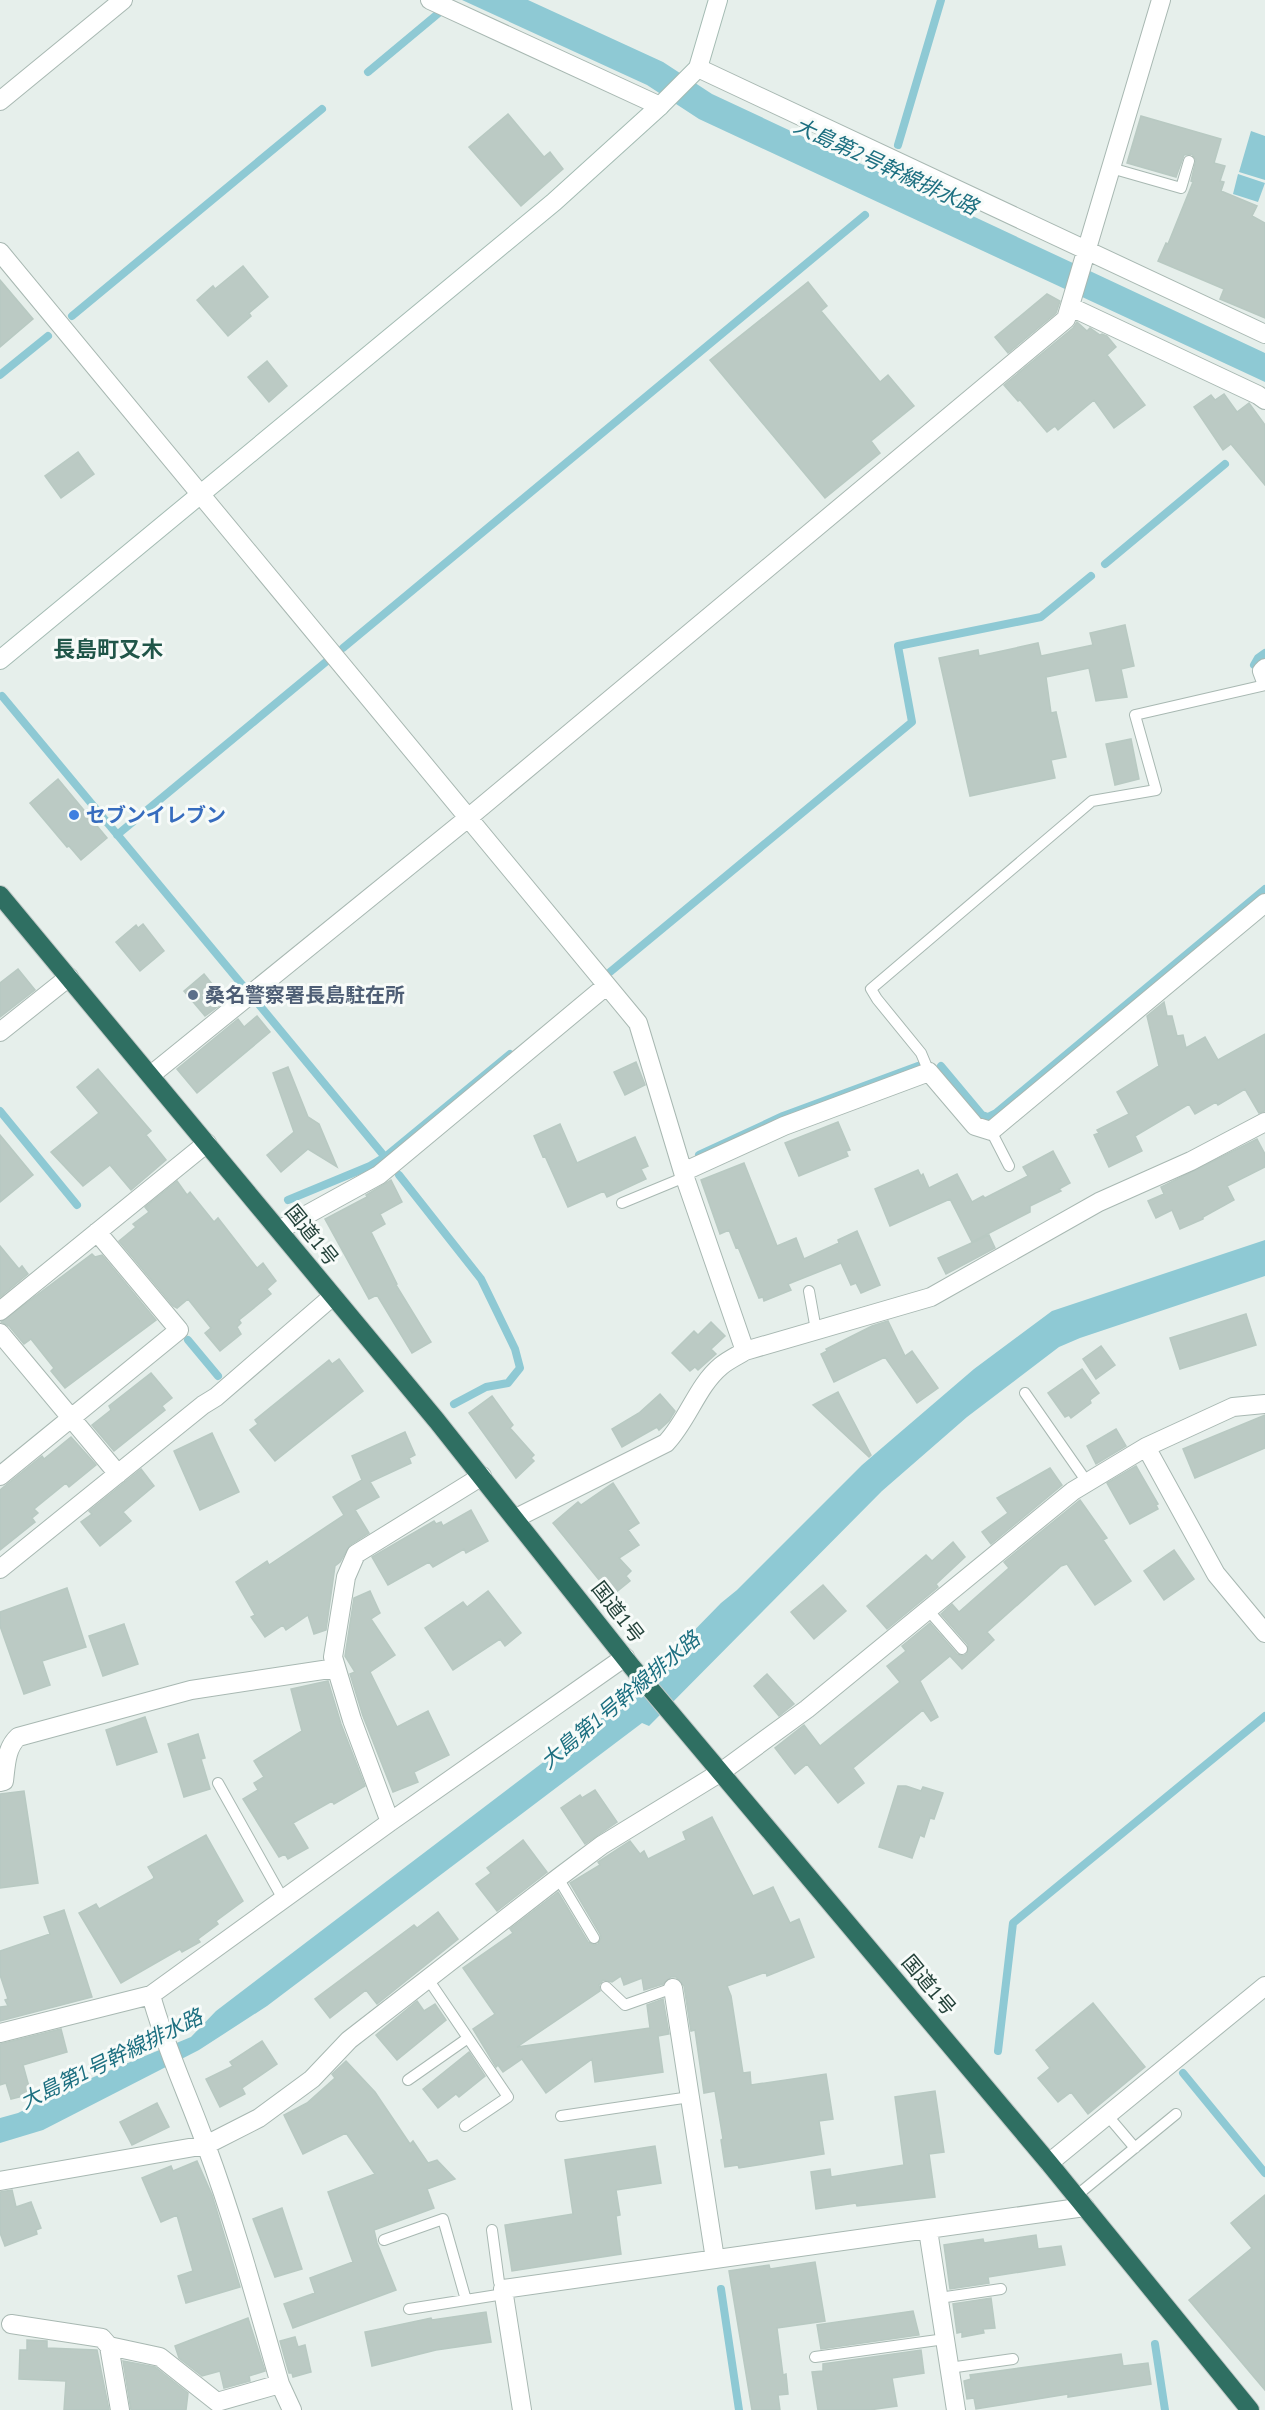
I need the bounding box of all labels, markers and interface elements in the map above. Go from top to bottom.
water label: 大島第2号幹線排水路 [790,112,984,221]
district label: 長島町又木 [53,635,163,663]
place label: セブンイレブン [86,802,226,828]
marker: セブンイレブン [67,808,81,822]
place label: 桑名警察署長島駐在所 [205,982,405,1008]
marker: 桑名警察署長島駐在所 [186,988,200,1002]
street label: 国道1号 [280,1199,344,1271]
street label: 国道1号 [586,1576,650,1648]
water label: 大島第1号幹線排水路 [535,1624,707,1775]
street label: 国道1号 [896,1949,962,2021]
water label: 大島第1号幹線排水路 [15,2002,209,2115]

